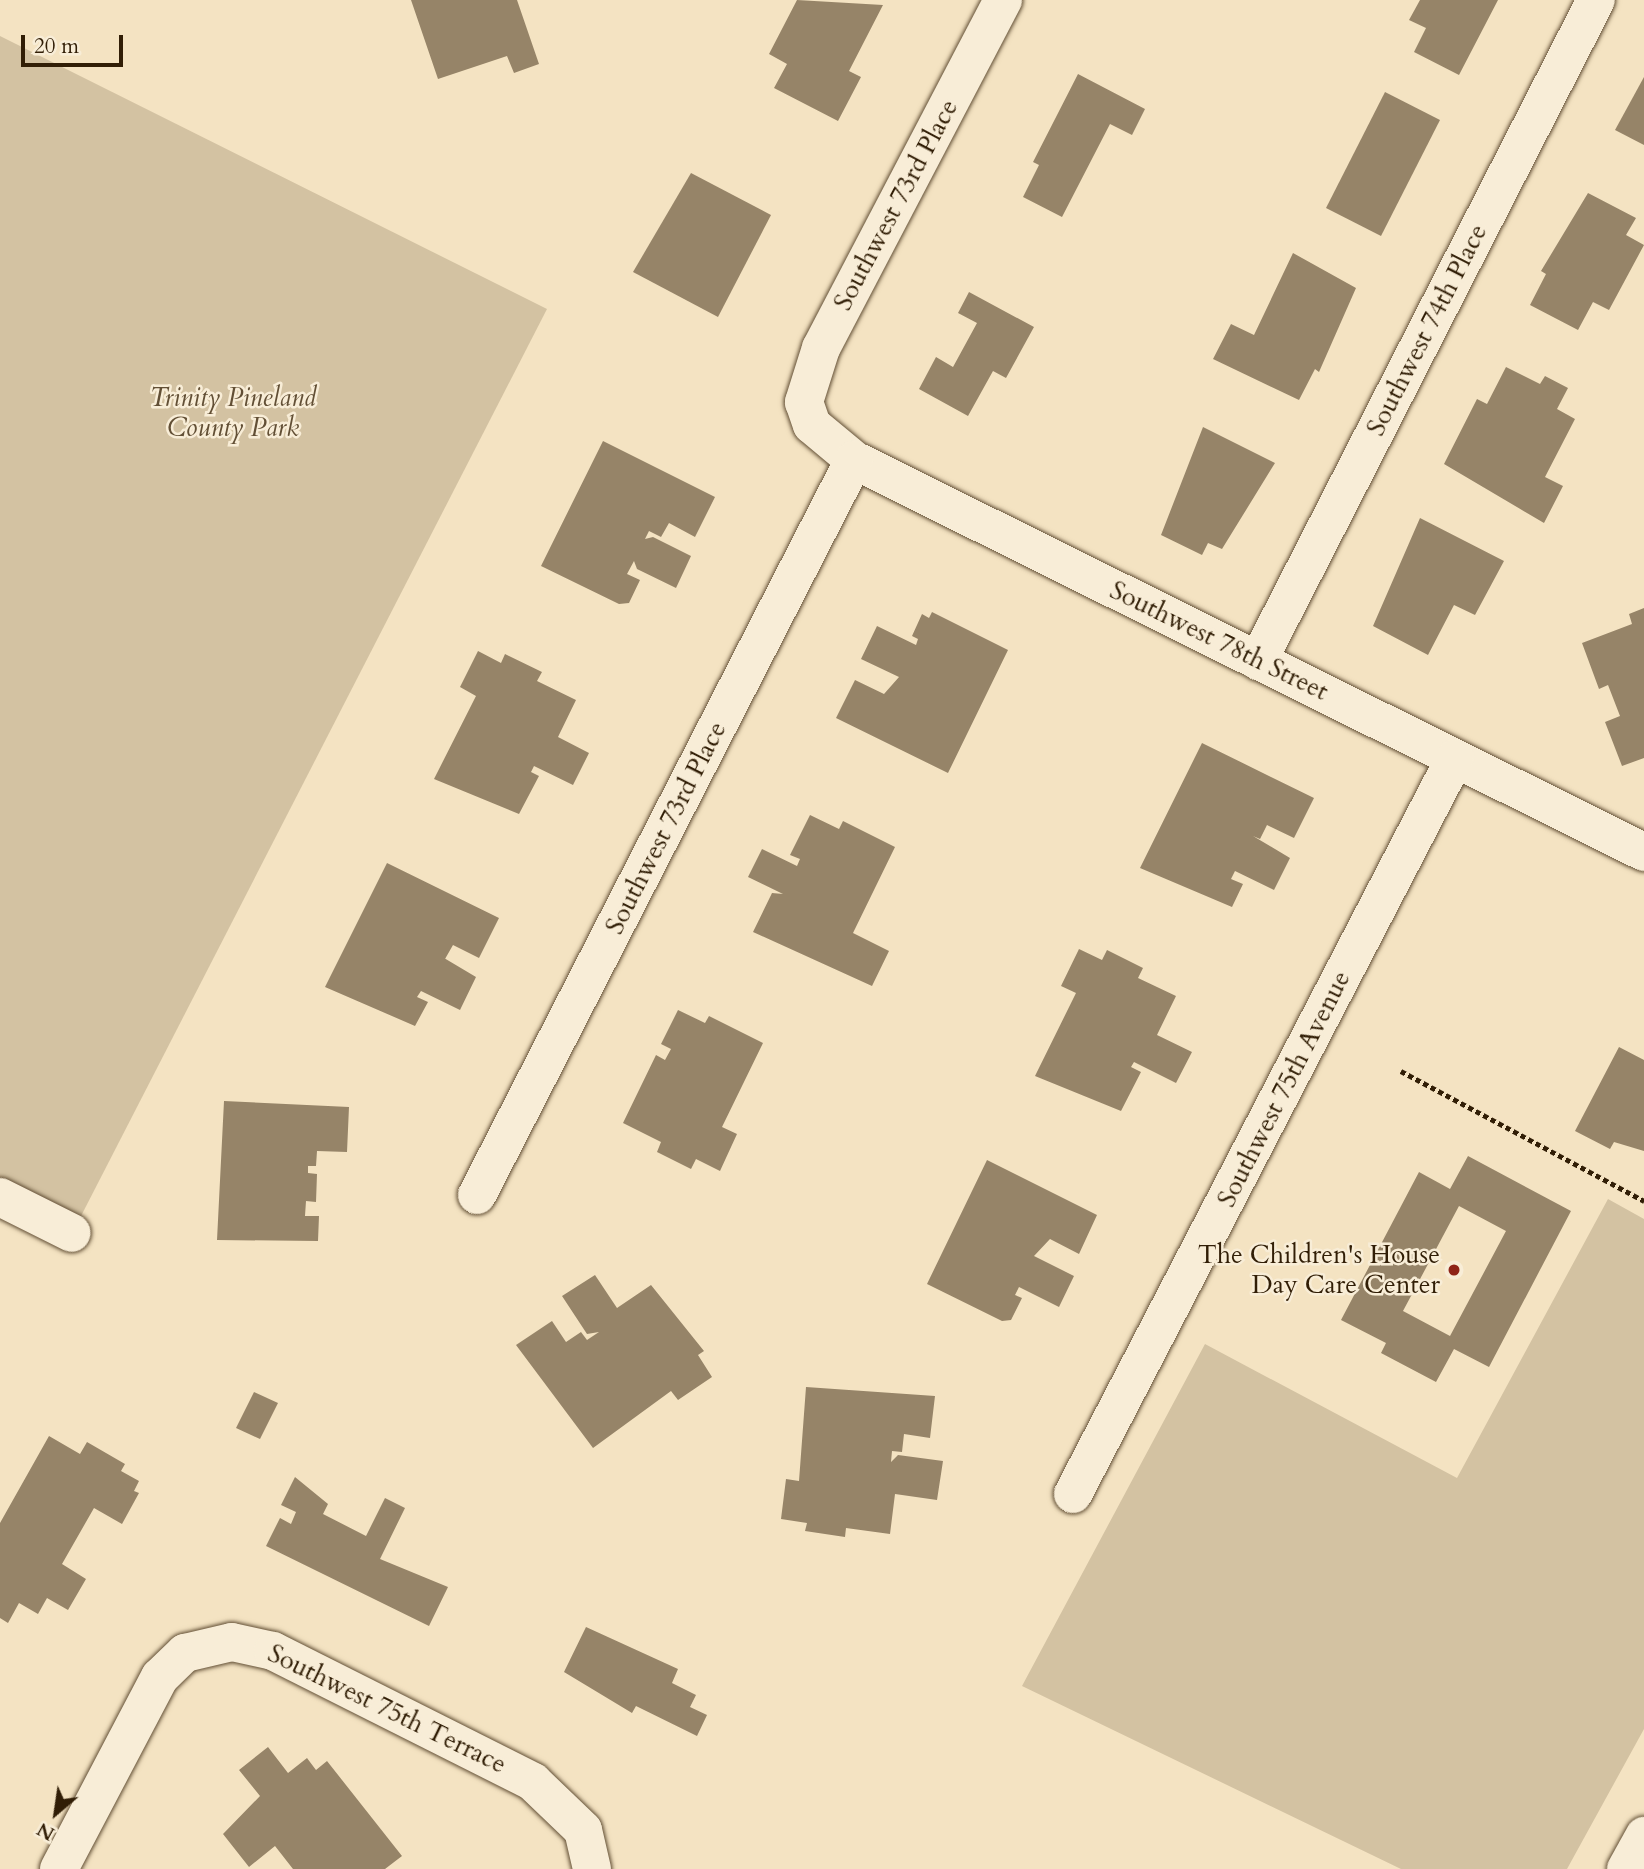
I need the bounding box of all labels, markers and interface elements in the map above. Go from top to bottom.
scale bar [24,21,126,65]
text: 20 m [34,32,79,61]
street label: Southwest 73rd Place [827,94,965,316]
street label: Southwest 74th Place [1360,219,1494,441]
park label: Trinity Pineland County Park [150,382,316,444]
street label: Southwest 78th Street [1105,575,1333,707]
street label: Southwest 73rd Place [599,717,733,939]
street label: Southwest 75th Avenue [1211,966,1357,1212]
place label: The Children's House Day Care Center [1198,1239,1440,1300]
marker: The Children's House Day Care Center [1446,1262,1462,1278]
street label: Southwest 75th Terrace [263,1638,511,1780]
north arrow [21,1778,91,1848]
text: N [32,1816,59,1847]

